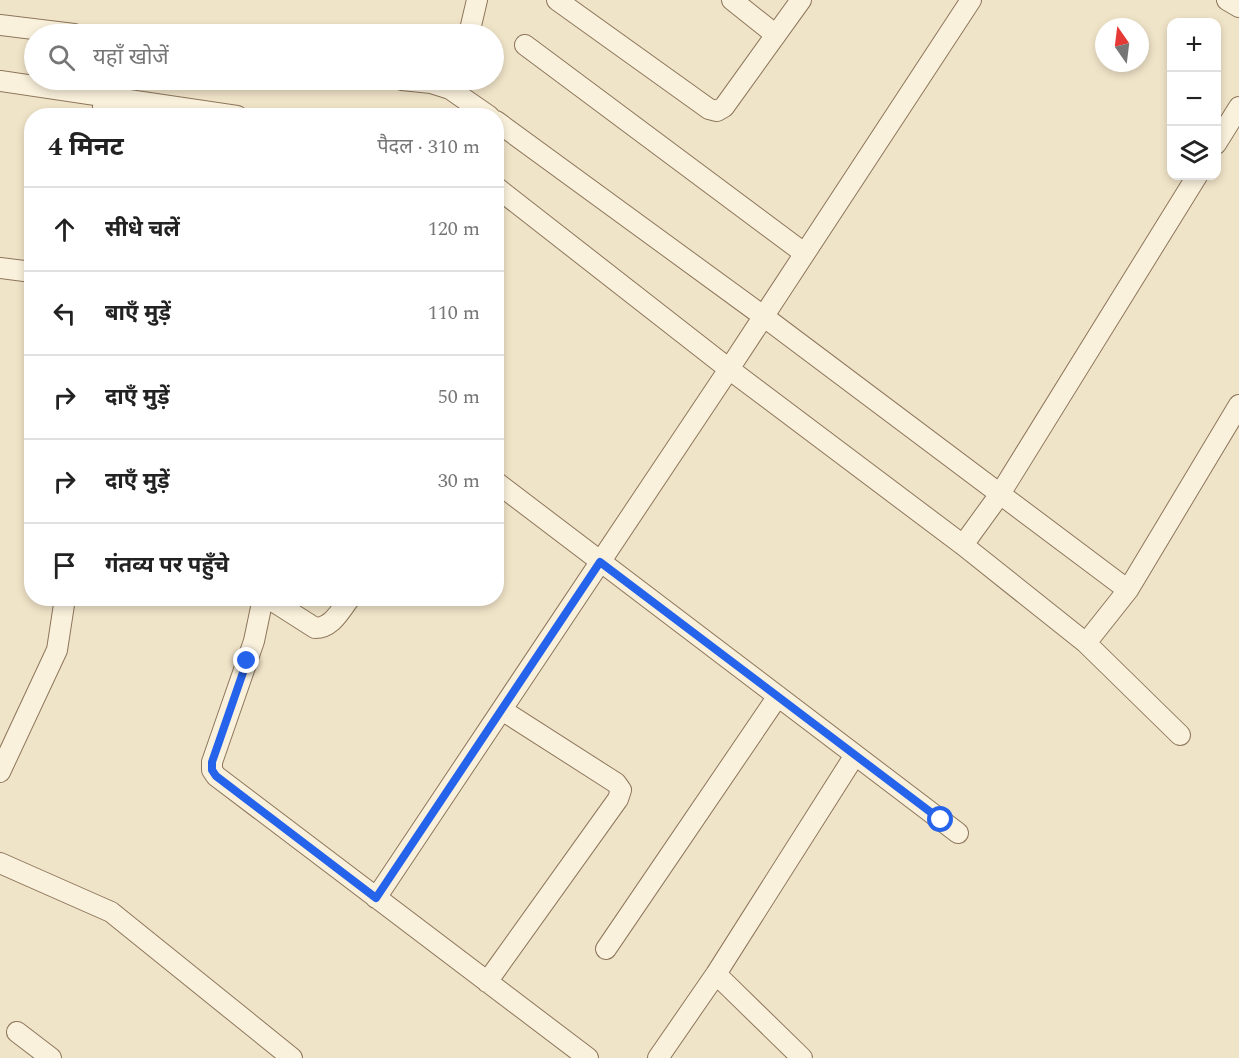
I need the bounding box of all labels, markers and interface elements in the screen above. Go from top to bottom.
north arrow [1095,18,1149,72]
map controls [1167,18,1221,180]
button: + [1167,18,1221,72]
search box [24,24,504,90]
icon: search [45,41,78,74]
text: यहाँ खोजें [93,41,169,74]
button: − [1167,72,1221,126]
button: layers [1167,126,1221,180]
text: 4 मिनट [48,127,124,167]
text: पैदल · 310 m [377,132,480,162]
icon: ahead [48,213,81,246]
text: सीधे चलें [105,213,180,246]
text: 120 m [428,214,480,244]
icon: left [48,297,81,330]
text: बाएँ मुड़ें [105,297,171,330]
text: 110 m [428,298,480,328]
icon: right [48,381,81,414]
text: दाएँ मुड़ें [105,381,170,414]
text: 50 m [438,382,480,412]
icon: right [48,465,81,498]
text: दाएँ मुड़ें [105,465,170,498]
text: 30 m [438,466,480,496]
icon: arrive [48,549,81,582]
text: गंतव्य पर पहुँचे [105,549,229,582]
route end [233,647,259,673]
route start [927,806,953,832]

